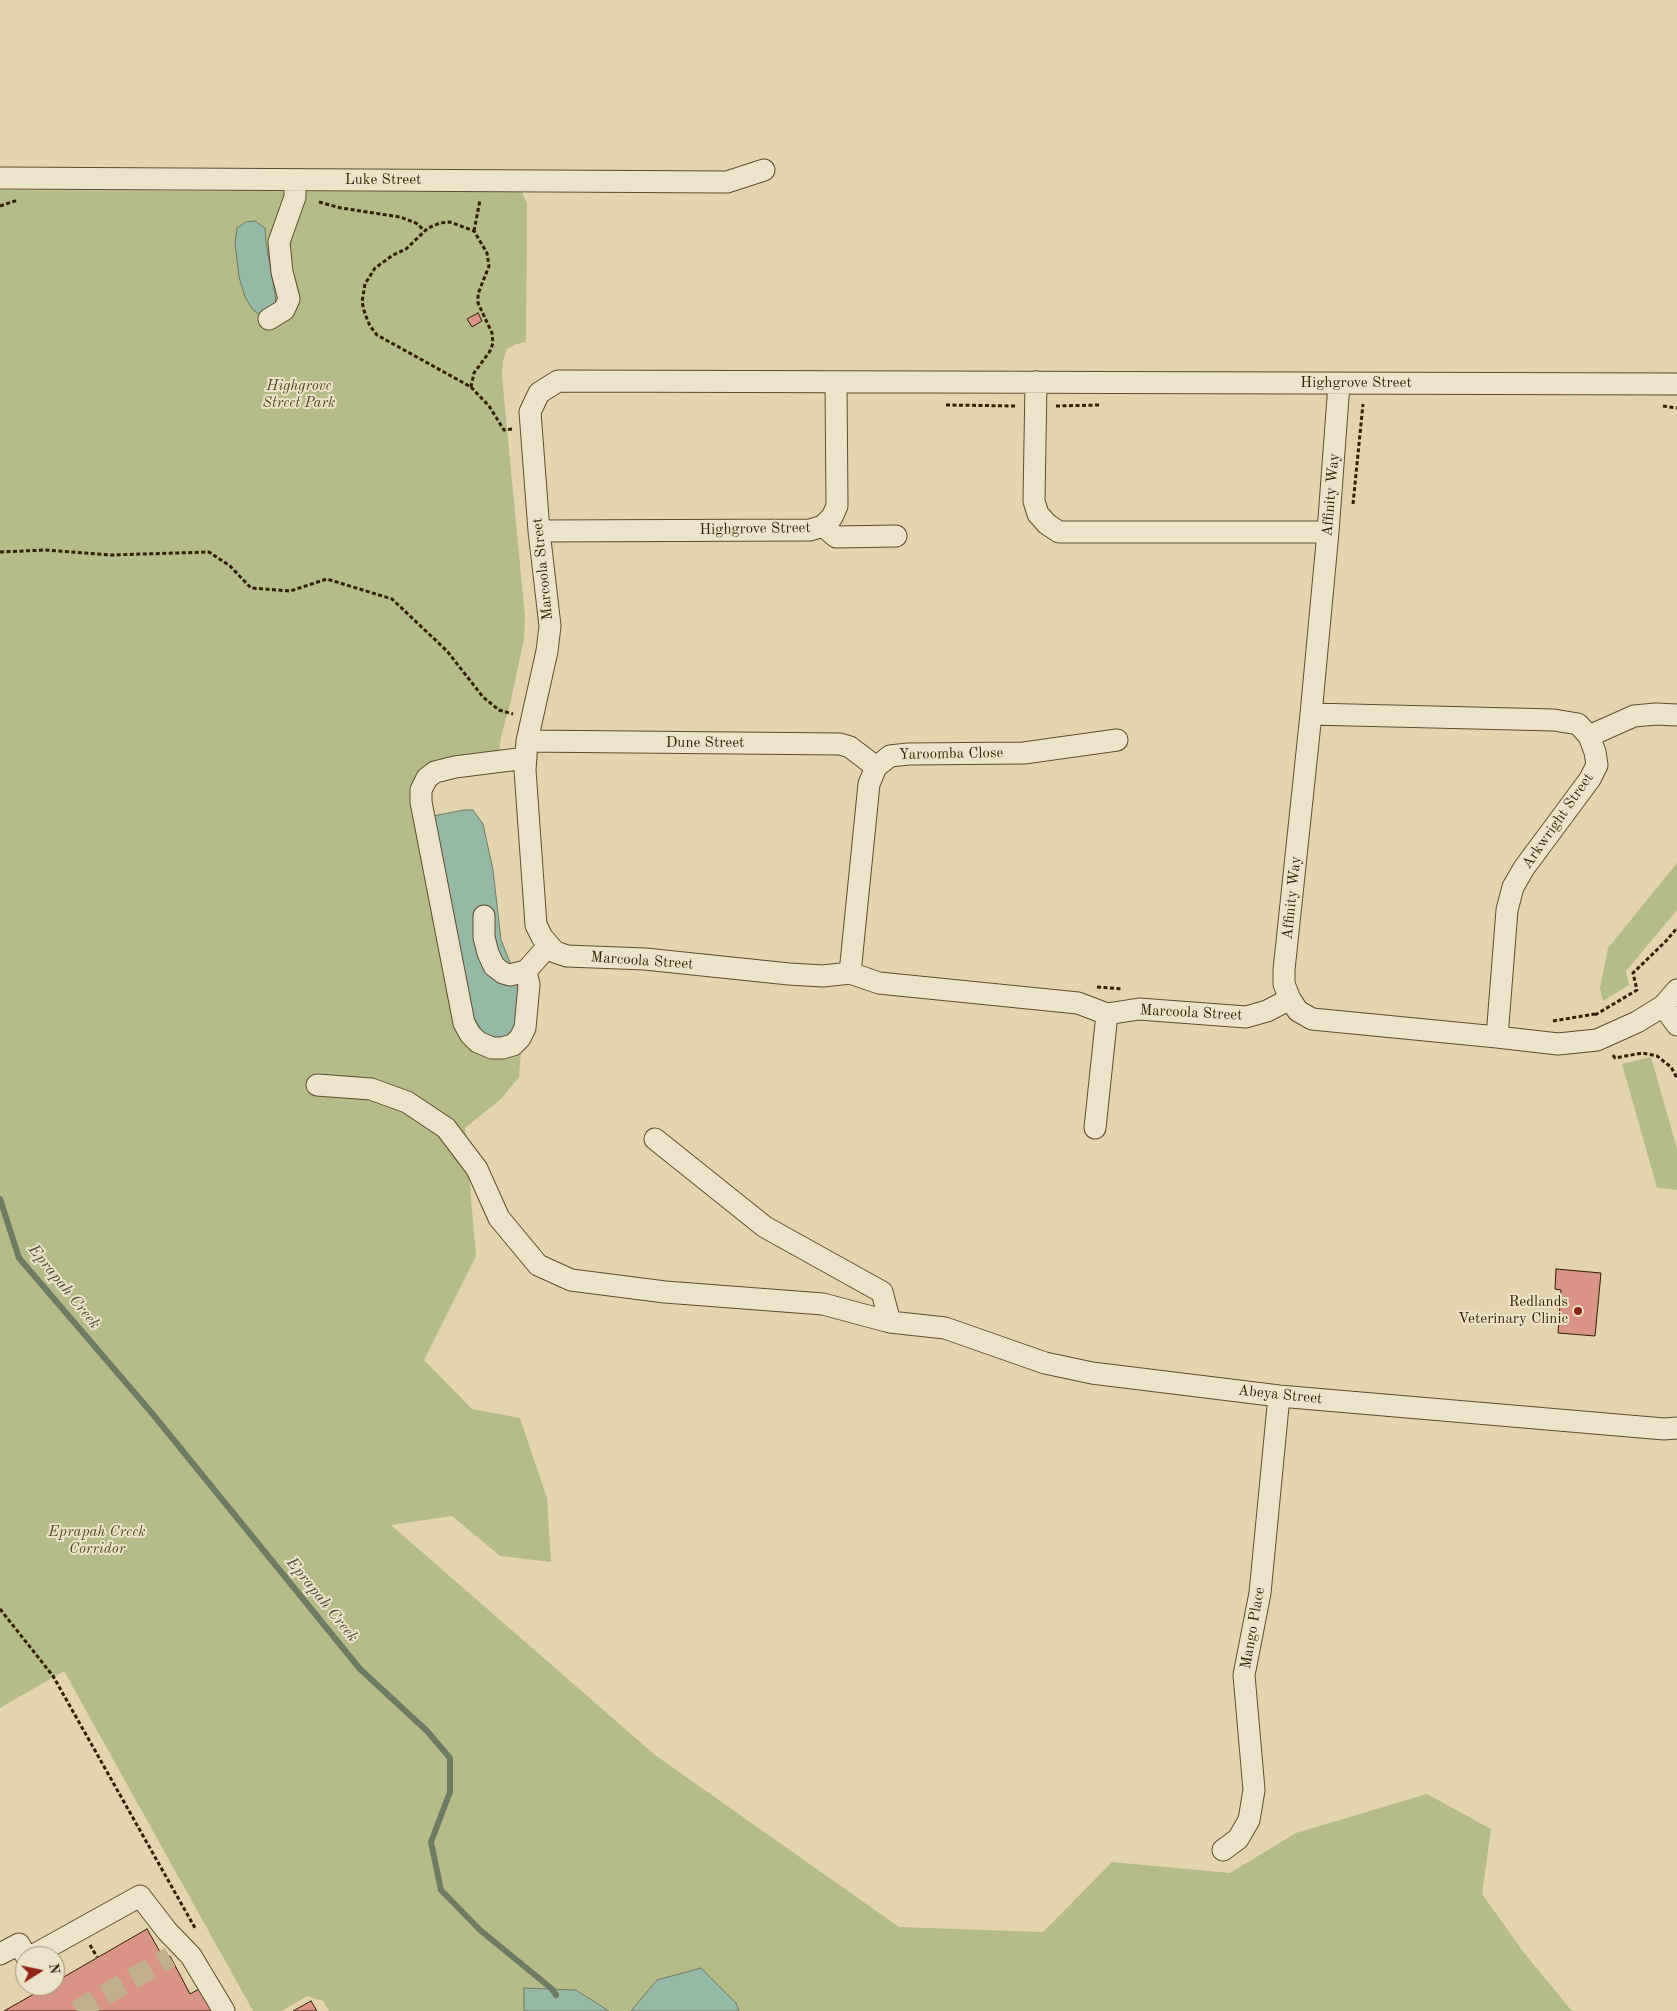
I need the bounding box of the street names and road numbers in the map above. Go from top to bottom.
street label: Luke Street [345,171,421,189]
street label: Highgrove Street [1300,374,1412,392]
street label: Affinity Way [1318,452,1344,538]
street label: Marcoola Street [529,517,557,621]
street label: Highgrove Street [699,519,811,539]
street label: Dune Street [666,734,744,752]
street label: Yaroomba Close [899,744,1003,764]
street label: Arkwright Street [1518,770,1598,872]
street label: Affinity Way [1279,855,1305,941]
street label: Marcoola Street [590,948,694,974]
street label: Marcoola Street [1139,1001,1243,1025]
street label: Abeya Street [1237,1382,1323,1408]
street label: Mango Place [1237,1586,1269,1670]

